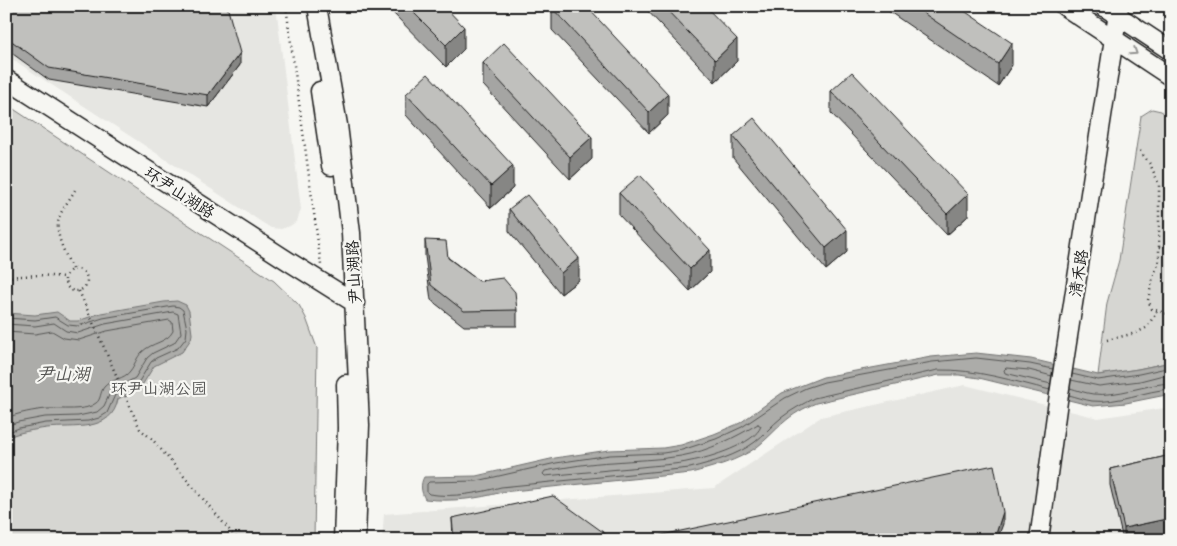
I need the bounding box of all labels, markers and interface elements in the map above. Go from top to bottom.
one-way arrow [1128,46,1137,55]
street label: 环尹山湖路 [138,158,221,226]
street label: 尹山湖路 [337,239,370,305]
street label: 清禾路 [1060,247,1097,299]
water label: 尹山湖 [36,358,92,390]
park label: 环尹山湖公园 [111,374,207,403]

